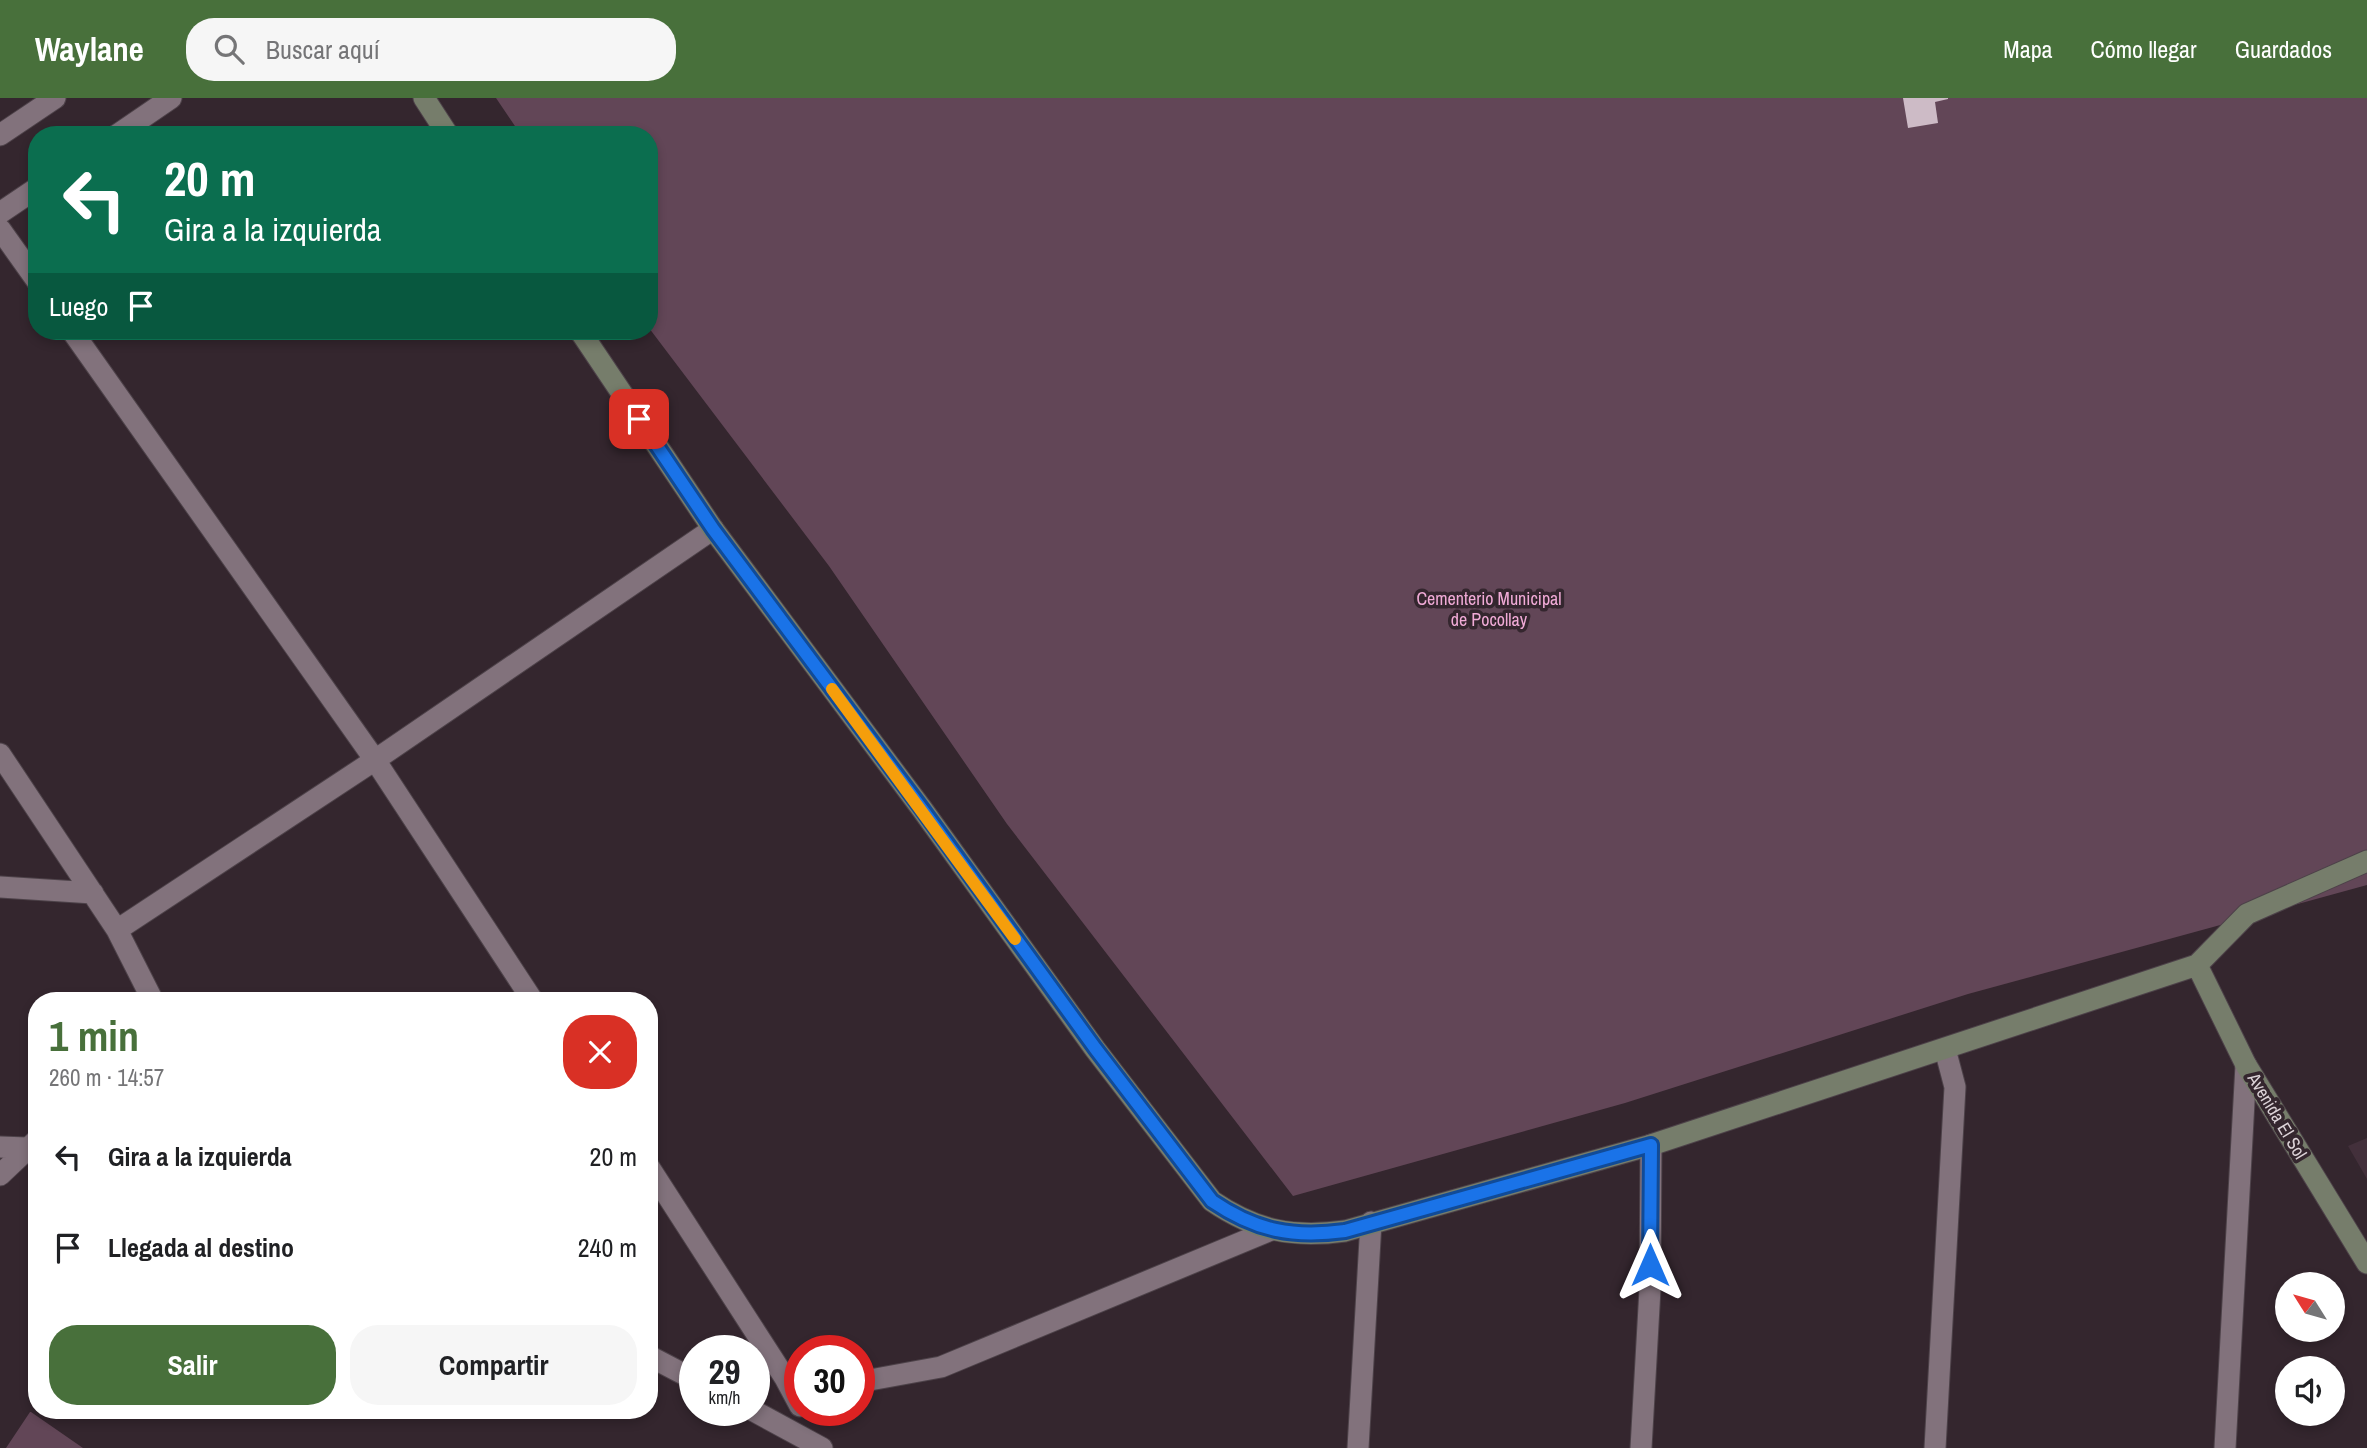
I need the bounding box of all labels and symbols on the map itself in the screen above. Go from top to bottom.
pin [609,389,669,449]
park label: Cementerio Municipal de Pocollay [1416,586,1562,632]
street label: Avenida El Sol [2241,1067,2313,1164]
position arrow [1613,1228,1687,1302]
north arrow [2275,1272,2345,1342]
speed limit sign: 30 [784,1335,875,1426]

